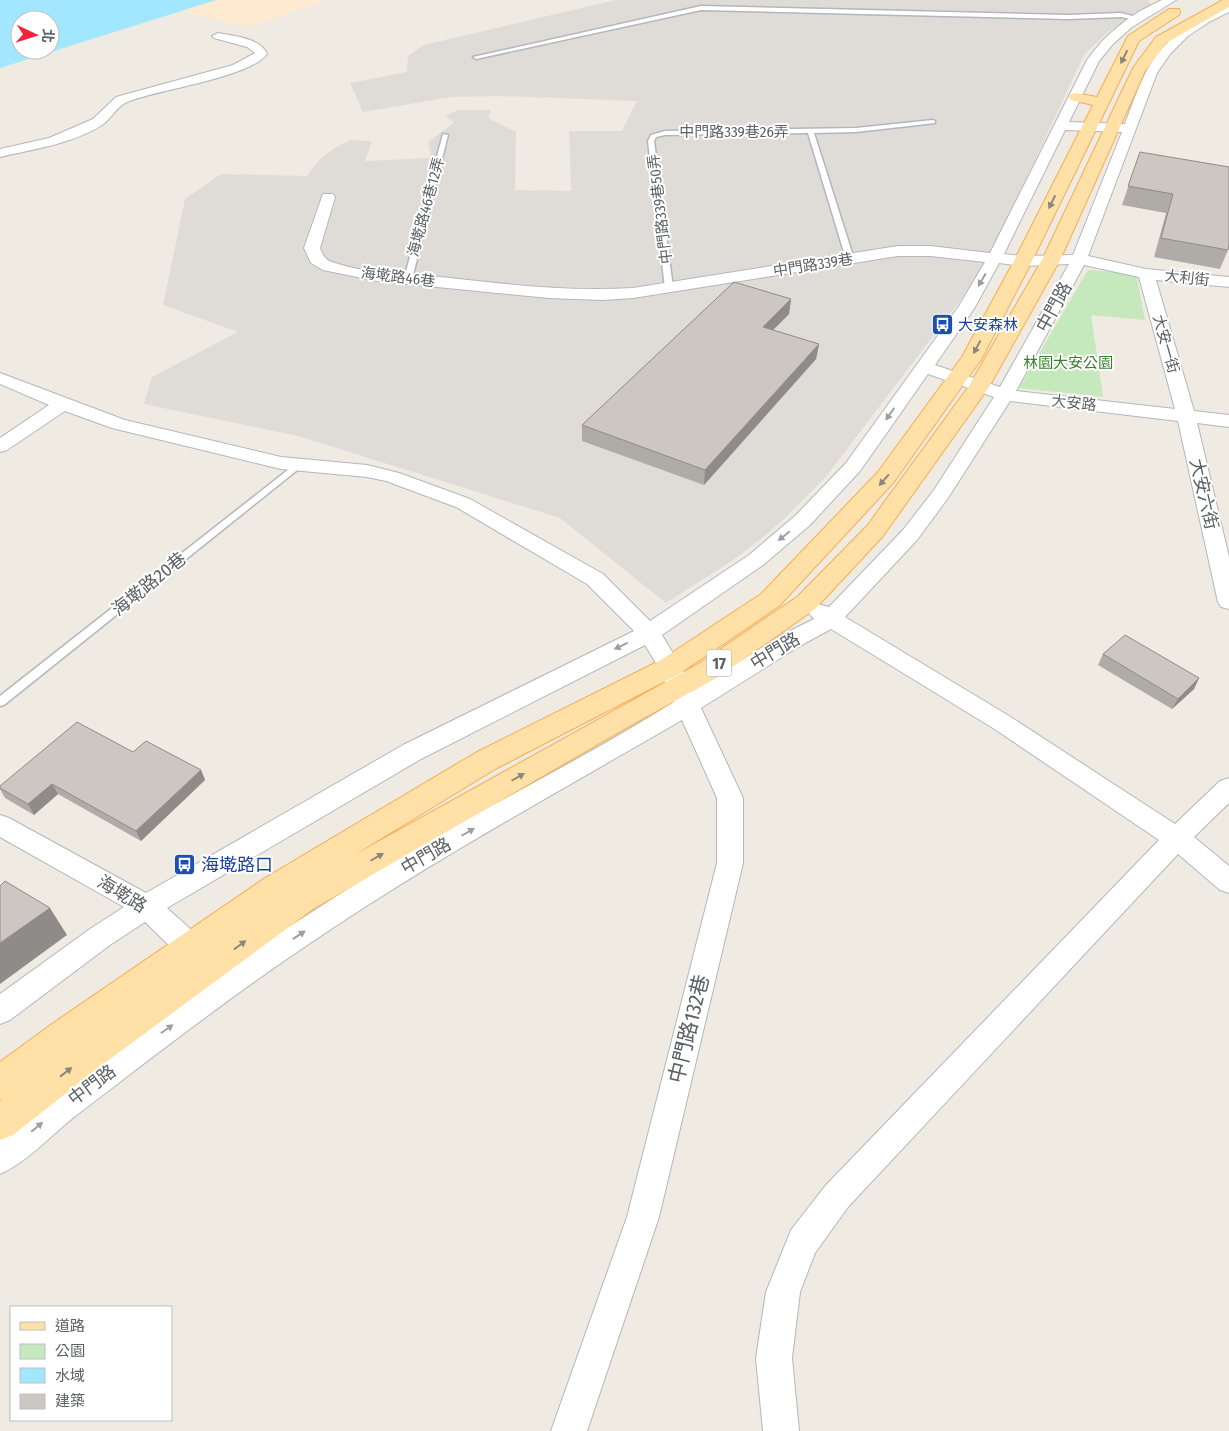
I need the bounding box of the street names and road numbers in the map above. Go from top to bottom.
street label: 中門路339巷26弄 [679,123,789,141]
street label: 中門路339巷50弄 [644,153,676,265]
street label: 海墘路46巷12弄 [404,155,448,259]
street label: 中門路339巷 [772,250,854,280]
street label: 海墘路46巷 [360,264,436,290]
street label: 大利街 [1164,267,1210,289]
street label: 中門路 [1031,278,1077,336]
street label: 大安一街 [1149,313,1183,375]
street label: 大安路 [1051,392,1097,414]
street label: 大安六街 [1185,456,1223,532]
street label: 海墘路20巷 [107,547,191,621]
street label: 中門路 [746,628,804,674]
road number: 17 [706,650,732,676]
street label: 中門路 [397,833,455,879]
street label: 海墘路 [93,871,151,917]
street label: 中門路132巷 [663,972,715,1086]
street label: 中門路 [64,1060,120,1110]

